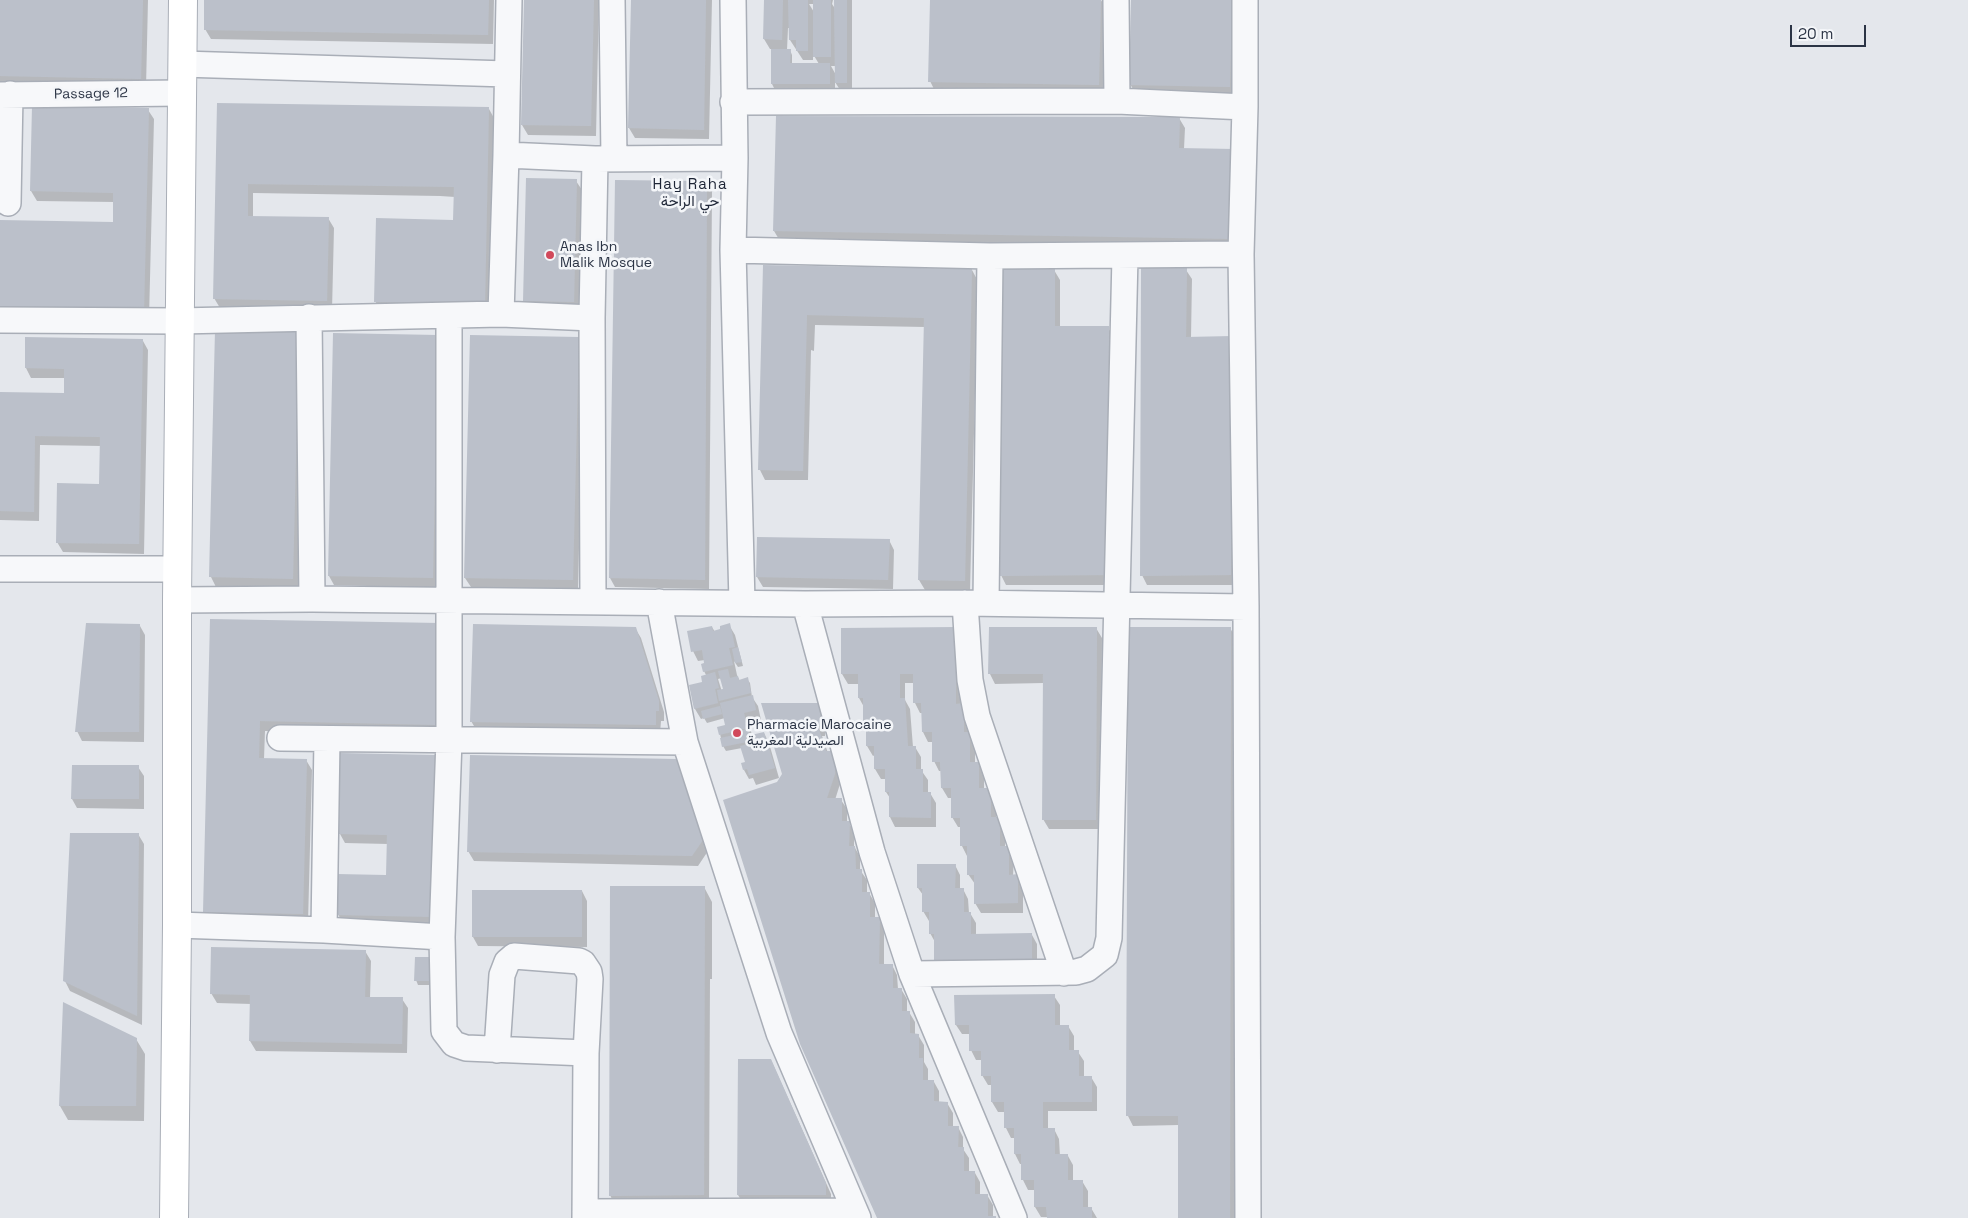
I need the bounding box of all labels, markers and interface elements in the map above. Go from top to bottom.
scale bar [1793,15,1869,47]
text: 20 m [1798,24,1833,43]
street label: Passage 12 [54,85,128,103]
district label: Hay Raha حي الراحة [651,176,729,211]
place label: Anas Ibn Malik Mosque [560,239,652,272]
marker: Anas Ibn Malik Mosque [544,249,556,261]
place label: Pharmacie Marocaine الصيدلية المغربية [747,717,891,750]
marker: Pharmacie Marocaine الصيدلية المغربية [731,727,743,739]

